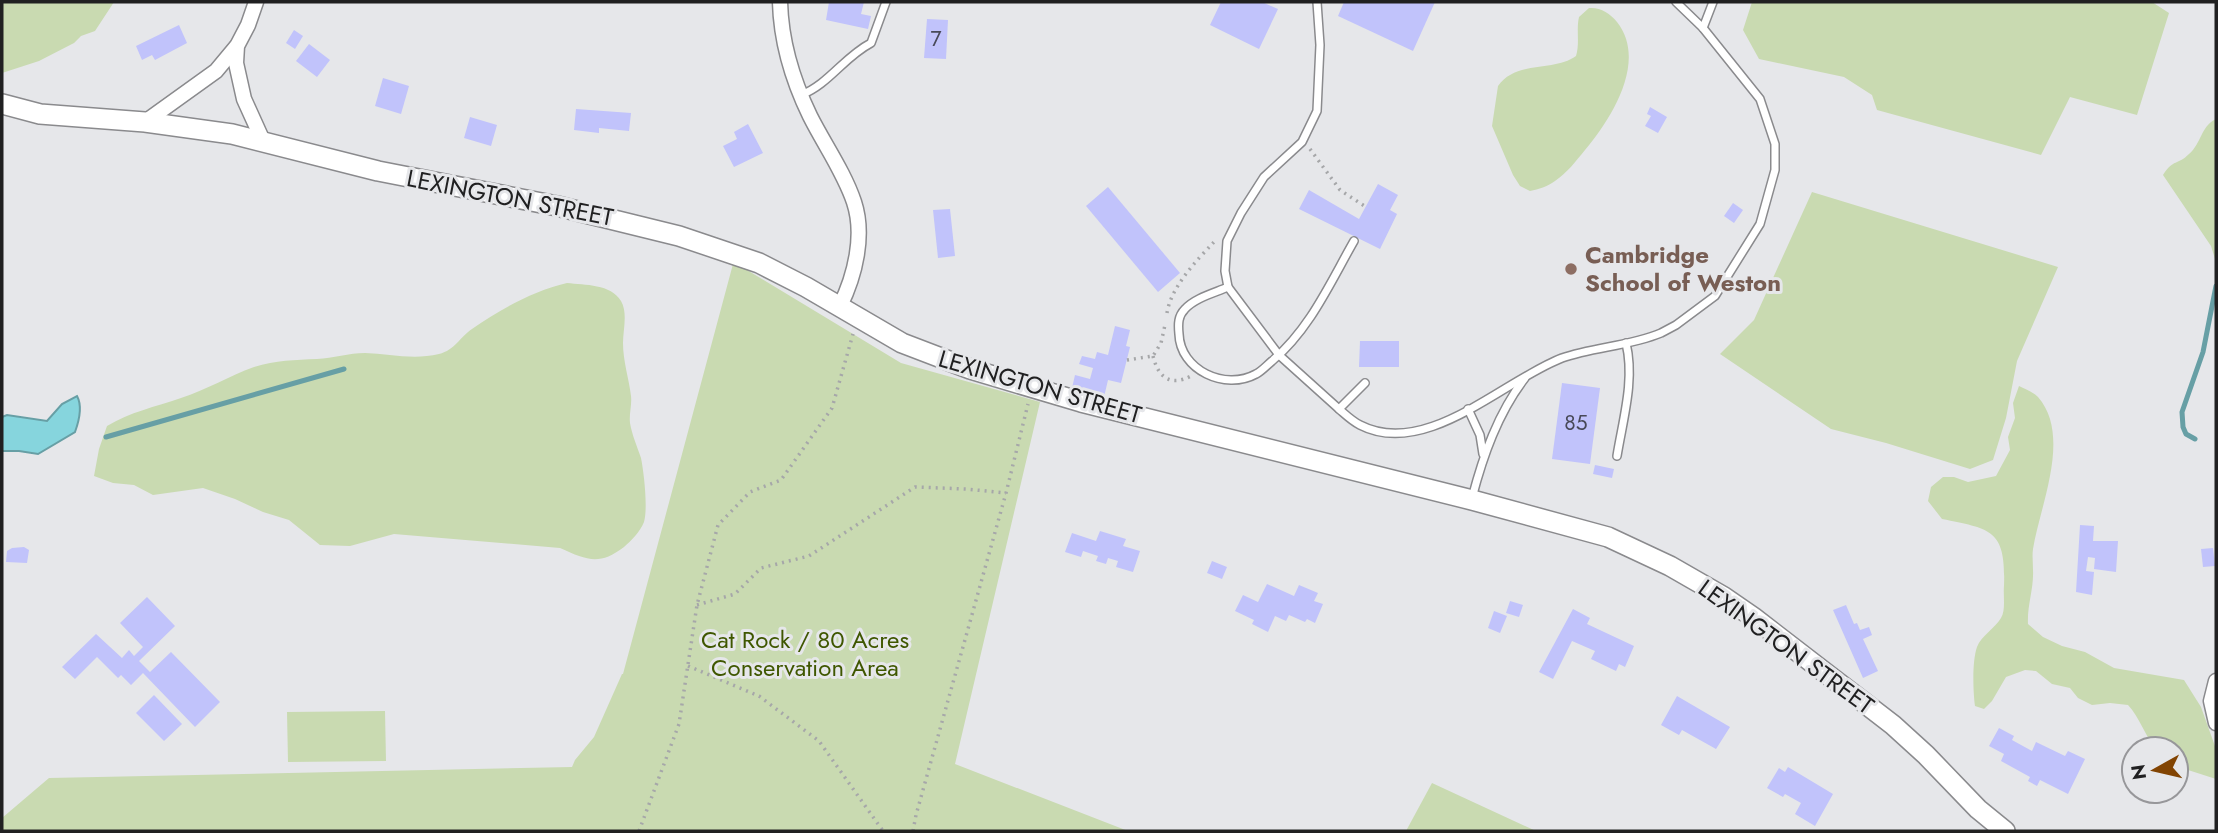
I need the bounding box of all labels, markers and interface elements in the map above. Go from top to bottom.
house number: 7 [930,24,942,54]
street label: LEXINGTON STREET [404,160,616,235]
place label: Cambridge School of Weston [1585,237,1781,300]
marker: Cambridge School of Weston [1563,261,1579,277]
street label: LEXINGTON STREET [935,341,1146,432]
house number: 85 [1564,408,1588,438]
street label: LEXINGTON STREET [1691,571,1881,722]
park label: Cat Rock / 80 Acres Conservation Area [701,622,909,685]
north arrow [2120,735,2190,805]
text: N [2124,763,2153,782]

